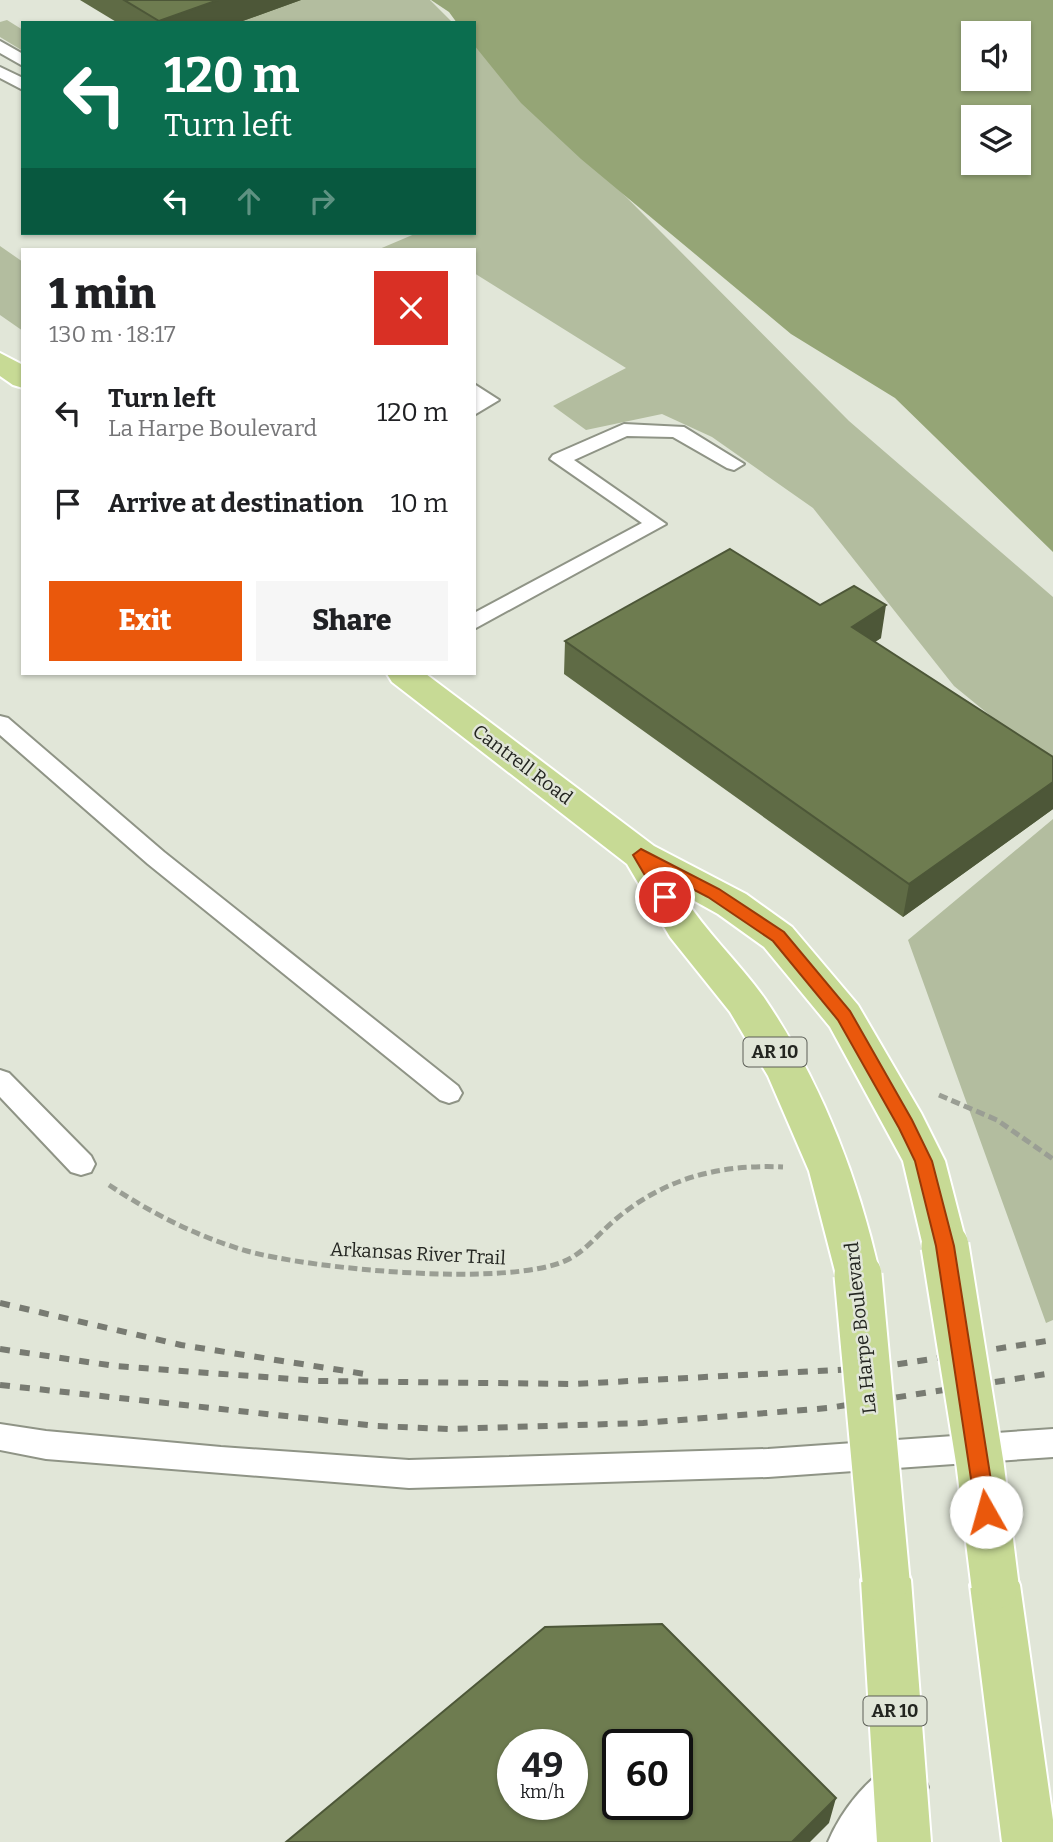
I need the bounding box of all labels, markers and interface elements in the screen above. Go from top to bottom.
map controls [961,21,1031,175]
button: sound [961,21,1031,91]
text: 120 m [164,46,299,105]
icon: left [49,49,140,140]
button: layers [961,105,1031,175]
text: Turn left [164,106,292,144]
icon: left [157,182,195,220]
icon: ahead [230,182,268,220]
icon: right [303,182,341,220]
text: 1 min [49,269,156,319]
button: close [374,271,448,345]
text: 130 m · 18:17 [49,320,175,348]
text: Turn left [108,383,216,414]
icon: left [49,394,87,432]
text: 120 m [377,397,448,428]
text: La Harpe Boulevard [108,414,317,442]
icon: arrive [49,485,87,523]
text: Arrive at destination [108,488,363,519]
text: 10 m [391,488,448,519]
button: Exit [49,581,242,661]
button: Share [256,581,448,661]
street label: Cantrell Road [468,719,577,809]
pin [635,867,695,927]
icon: arrive [646,878,684,916]
road number: AR 10 [744,1037,806,1066]
street label: Arkansas River Trail [330,1237,506,1270]
street label: La Harpe Boulevard [840,1241,881,1415]
position arrow [949,1475,1023,1549]
road number: AR 10 [864,1696,926,1726]
speed limit sign: 60 [602,1729,693,1820]
text: 49 [521,1744,564,1786]
text: km/h [520,1781,565,1803]

